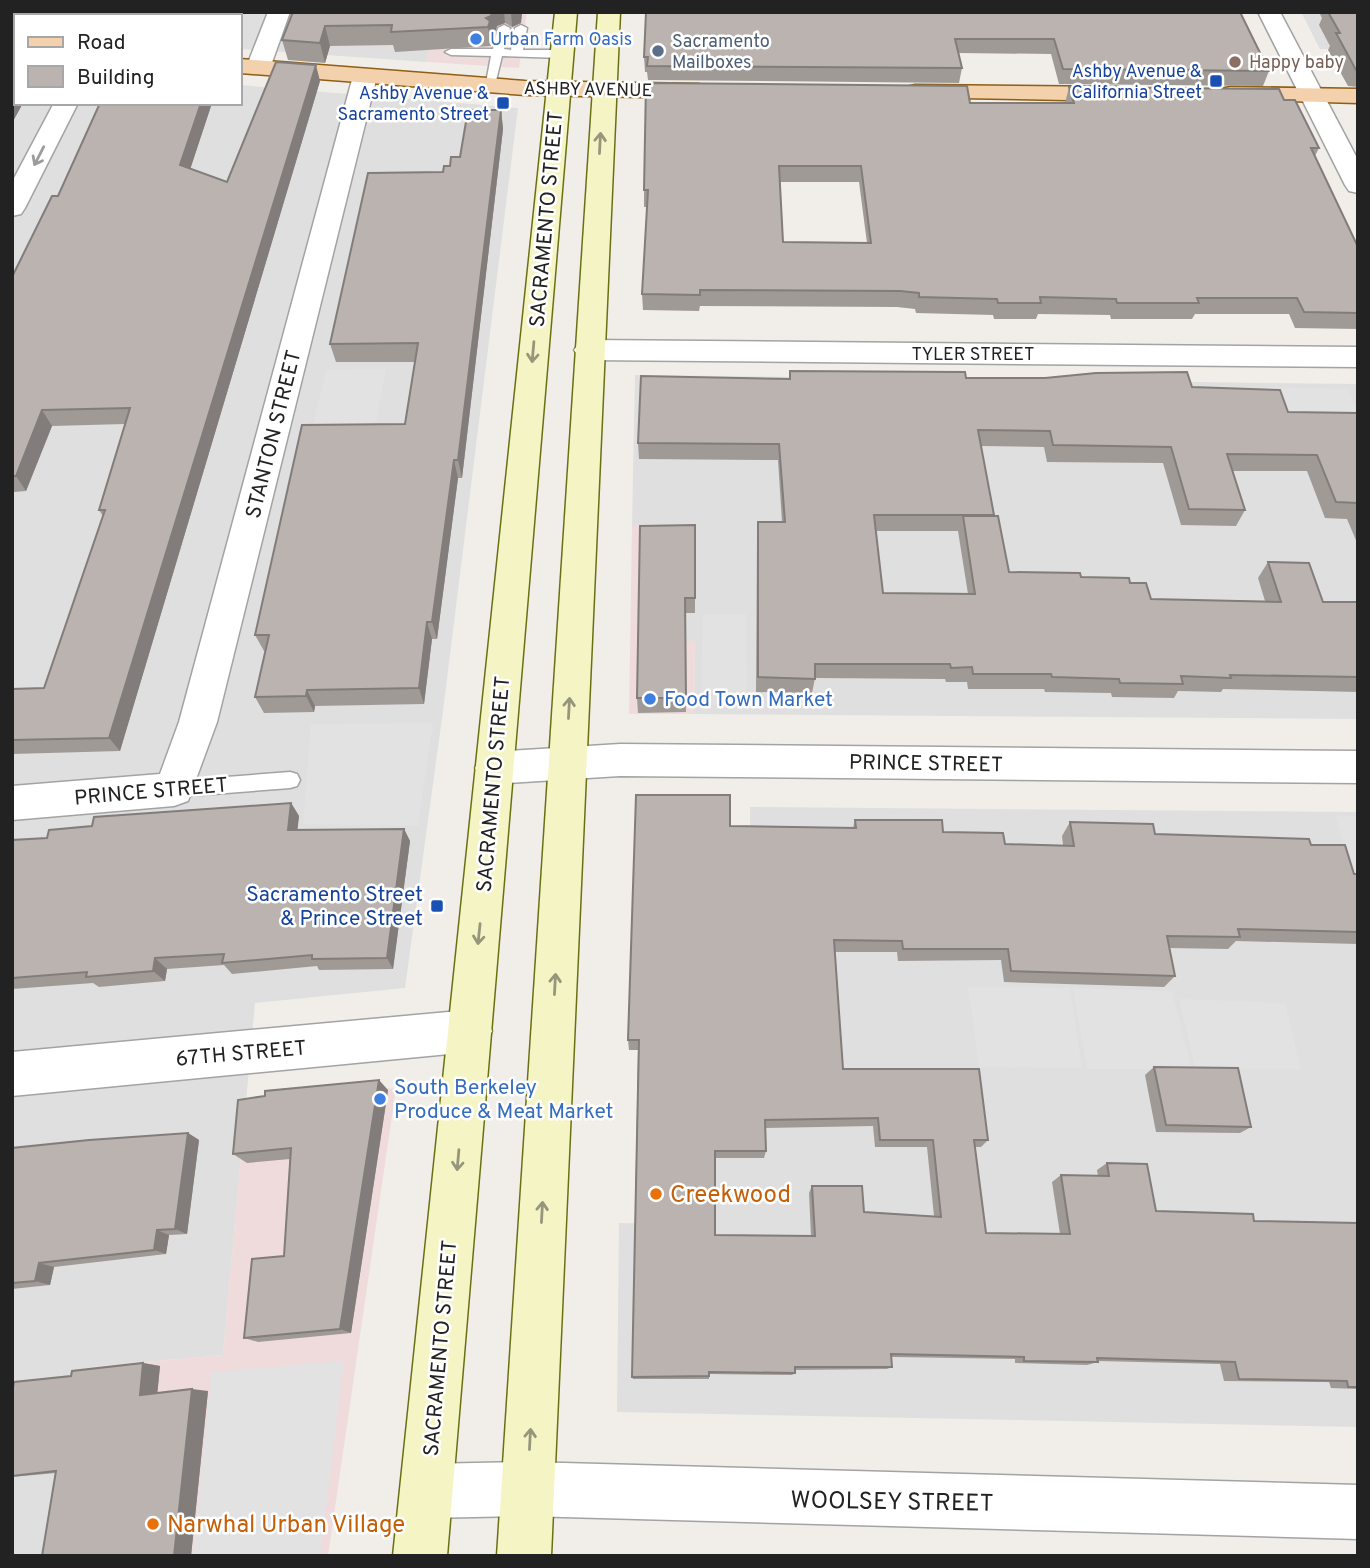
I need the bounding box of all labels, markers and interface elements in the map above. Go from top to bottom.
legend [14,14,242,105]
place label: Urban Farm Oasis [490,29,632,52]
text: Road [77,30,126,57]
marker: Urban Farm Oasis [468,31,484,47]
place label: Sacramento Mailboxes [672,31,770,75]
marker: Sacramento Mailboxes [650,43,666,59]
place label: Happy baby [1249,52,1344,75]
marker: Happy baby [1227,54,1243,70]
place label: Ashby Avenue & California Street [1071,61,1202,105]
text: Building [77,65,155,92]
marker: Ashby Avenue & California Street [1208,73,1224,89]
street label: ASHBY AVENUE [523,78,653,103]
place label: Ashby Avenue & Sacramento Street [337,83,489,127]
marker: Ashby Avenue & Sacramento Street [495,95,511,111]
street label: SACRAMENTO STREET [525,110,570,328]
one-way arrow [594,132,607,155]
one-way arrow [31,145,45,165]
one-way arrow [527,340,540,363]
street label: TYLER STREET [911,344,1035,367]
street label: STANTON STREET [240,347,308,521]
street label: SACRAMENTO STREET [472,675,517,893]
place label: Food Town Market [664,687,833,714]
marker: Food Town Market [642,691,658,707]
one-way arrow [563,697,576,720]
street label: PRINCE STREET [849,750,1003,779]
street label: PRINCE STREET [73,772,229,813]
place label: Sacramento Street & Prince Street [246,882,423,933]
marker: Sacramento Street & Prince Street [429,898,445,914]
one-way arrow [473,922,486,945]
one-way arrow [549,974,562,996]
street label: 67TH STREET [175,1035,308,1074]
place label: South Berkeley Produce & Meat Market [394,1075,613,1126]
marker: South Berkeley Produce & Meat Market [372,1091,388,1107]
one-way arrow [451,1148,464,1171]
place label: Creekwood [670,1181,791,1211]
marker: Creekwood [648,1186,664,1202]
one-way arrow [536,1200,549,1223]
street label: SACRAMENTO STREET [419,1239,464,1457]
one-way arrow [523,1427,536,1450]
street label: WOOLSEY STREET [790,1486,994,1520]
place label: Narwhal Urban Village [167,1511,405,1541]
marker: Narwhal Urban Village [145,1516,161,1532]

